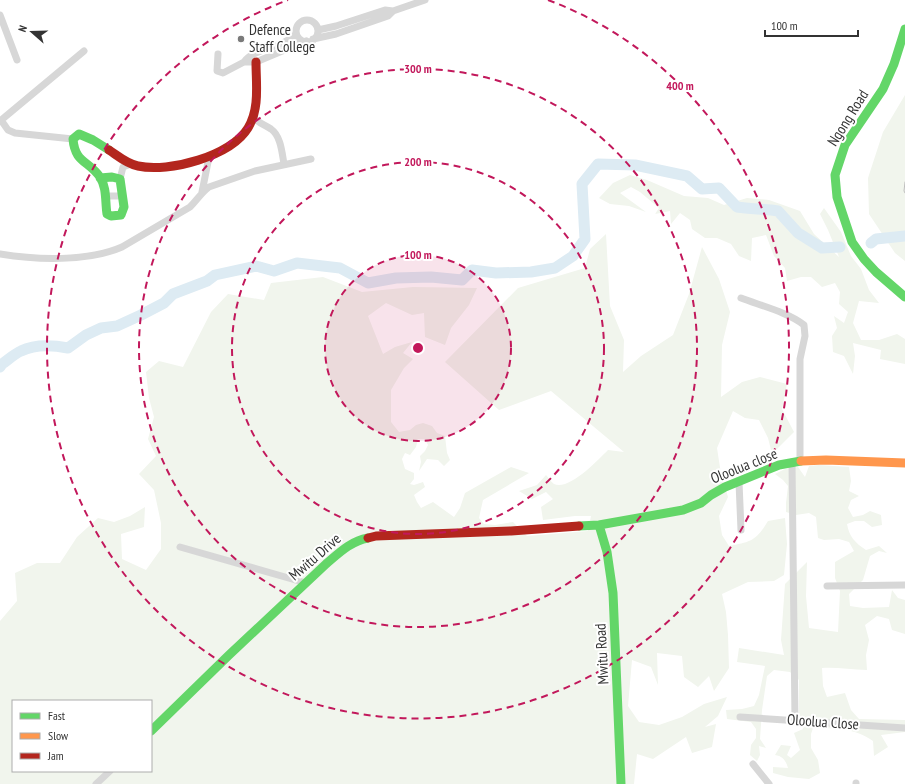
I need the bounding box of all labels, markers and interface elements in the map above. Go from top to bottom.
north arrow [12,12,52,52]
scale bar [765,12,858,38]
text: 100 m [771,18,798,33]
place label: Defence Staff College [249,20,315,56]
text: N [15,23,30,34]
marker: Defence Staff College [236,34,246,44]
text: 300 m [404,61,432,76]
text: 400 m [666,78,694,93]
street label: Ngong Road [823,86,872,149]
text: 200 m [404,154,432,169]
text: 100 m [404,247,432,262]
centre of rings [411,341,425,355]
street label: Oloolua close [708,444,780,488]
street label: Mwitu Drive [285,529,345,584]
street label: Mwitu Road [590,623,613,685]
legend [12,700,152,772]
text: Fast [48,708,66,723]
street label: Oloolua Close [786,710,860,733]
text: Slow [48,728,69,743]
text: Jam [47,748,64,763]

